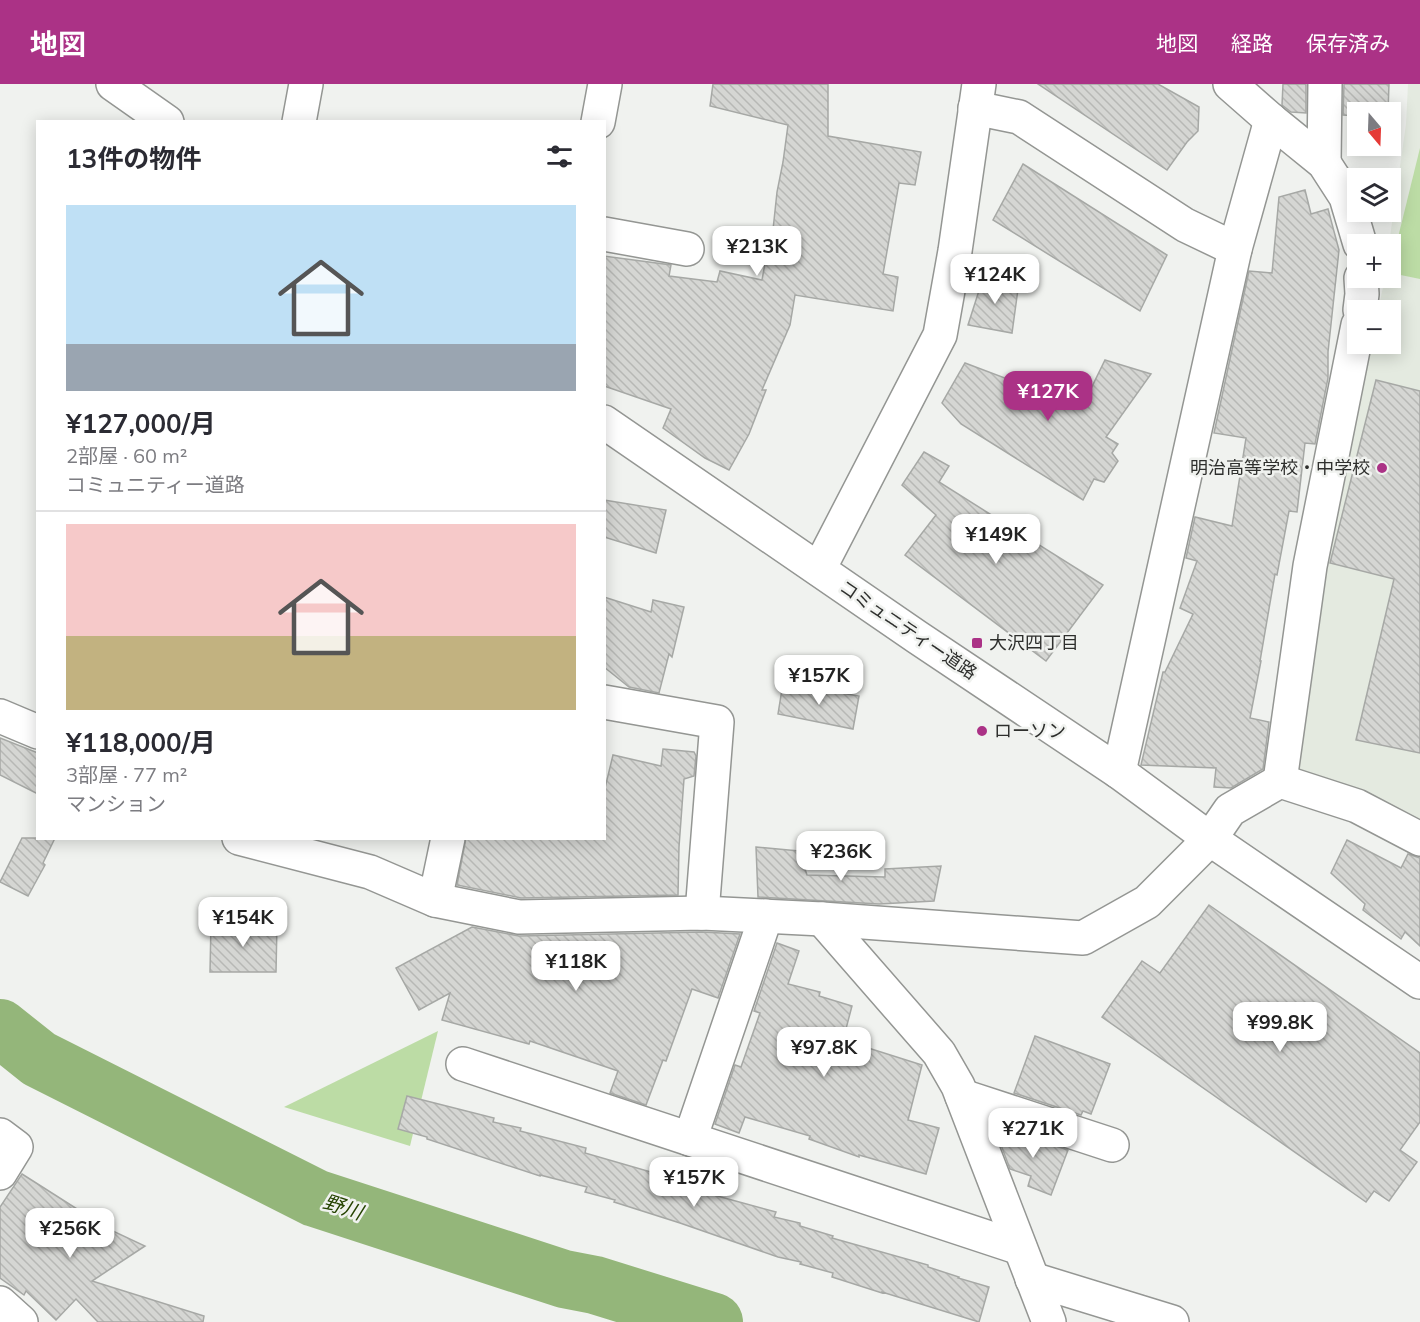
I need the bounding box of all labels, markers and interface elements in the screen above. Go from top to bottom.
text: 地図 [30,26,86,61]
text: 地図 [1156,30,1198,56]
text: 経路 [1231,30,1273,56]
text: 保存済み [1306,30,1390,56]
north arrow [1347,102,1401,156]
map controls [1347,102,1401,354]
icon: filters [543,140,576,173]
text: 13件の物件 [66,142,201,175]
button: layers [1347,168,1401,222]
pin: ¥213K [715,226,799,277]
text: ¥213K [726,233,788,258]
button: + [1347,234,1401,288]
icon: home [267,244,375,352]
pin: ¥124K [953,254,1037,305]
text: ¥124K [964,261,1026,286]
button: − [1347,300,1401,354]
pin: ¥127K [1006,371,1090,422]
text: ¥127K [1017,378,1079,403]
text: ¥127,000/月 [66,407,216,440]
text: 2部屋 · 60 m² [66,443,187,468]
place label: 明治高等学校・中学校 [1190,456,1370,479]
marker: 明治高等学校・中学校 [1375,461,1389,475]
text: コミュニティー道路 [66,472,245,497]
pin: ¥149K [954,514,1038,565]
text: ¥149K [965,521,1027,546]
icon: home [267,563,375,671]
street label: コミュニティー道路 [835,575,981,684]
place label: 大沢四丁目 [989,631,1079,654]
marker: 大沢四丁目 [970,636,984,650]
pin: ¥157K [777,655,861,706]
text: ¥157K [788,662,850,687]
place label: ローソン [994,719,1066,742]
marker: ローソン [975,724,989,738]
text: ¥118,000/月 [66,726,216,759]
text: 3部屋 · 77 m² [66,762,187,787]
text: マンション [66,791,166,816]
pin: ¥236K [799,831,883,882]
text: ¥236K [810,838,872,863]
pin: ¥154K [201,897,285,948]
text: ¥154K [212,904,274,929]
pin: ¥118K [534,941,618,992]
text: ¥118K [545,948,607,973]
pin: ¥99.8K [1231,1002,1329,1053]
text: ¥99.8K [1247,1009,1313,1034]
pin: ¥97.8K [775,1027,873,1078]
text: ¥97.8K [791,1034,857,1059]
pin: ¥271K [991,1108,1075,1159]
text: ¥271K [1002,1115,1064,1140]
pin: ¥157K [652,1157,736,1208]
text: ¥157K [663,1164,725,1189]
water label: 野川 [320,1188,368,1225]
pin: ¥256K [28,1208,112,1259]
text: ¥256K [39,1215,101,1240]

